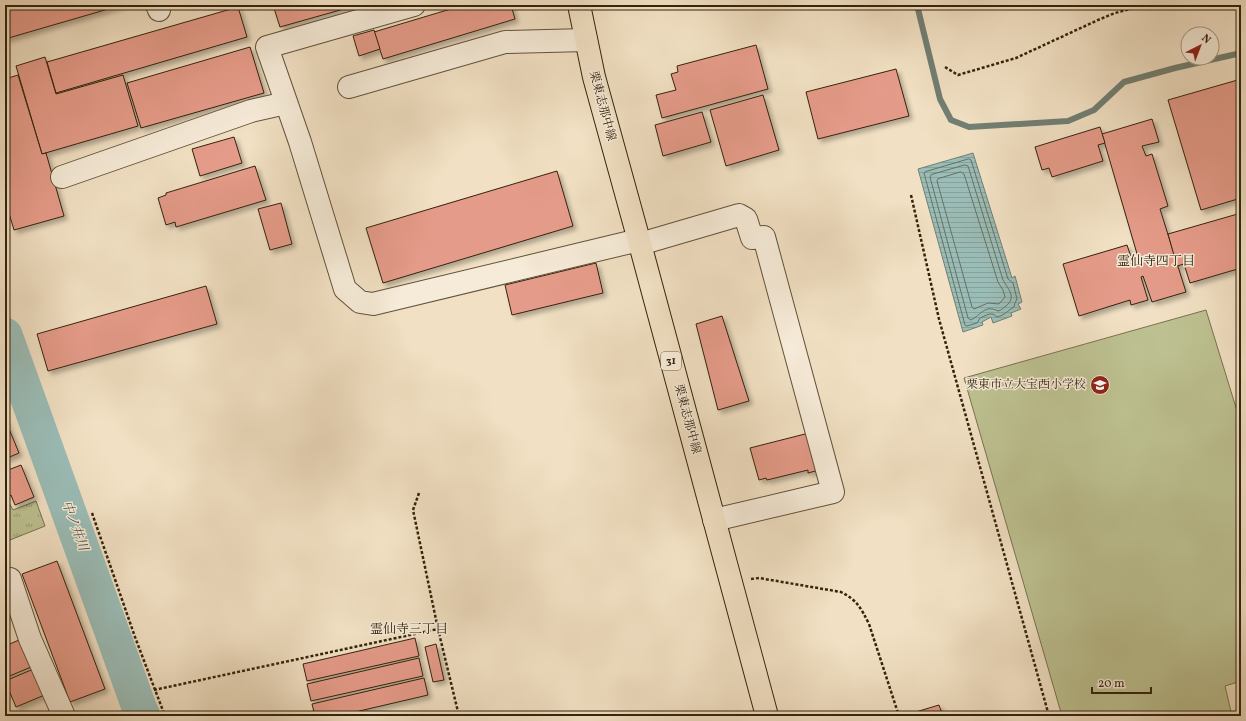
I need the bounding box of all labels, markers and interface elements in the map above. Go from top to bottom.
north arrow [1180,26,1220,66]
text: N [1198,31,1214,48]
street label: 栗東志那中線 [585,69,619,143]
district label: 霊仙寺四丁目 [1117,253,1195,271]
road number: 31 [661,352,681,370]
school or university icon: 栗東市立大宝西小学校 [1089,374,1111,396]
place label: 栗東市立大宝西小学校 [966,377,1086,393]
street label: 栗東志那中線 [670,382,704,456]
water label: 中ノ井川 [57,498,92,555]
district label: 霊仙寺三丁目 [370,621,448,639]
scale bar [1092,669,1151,695]
text: 20 m [1098,676,1125,692]

